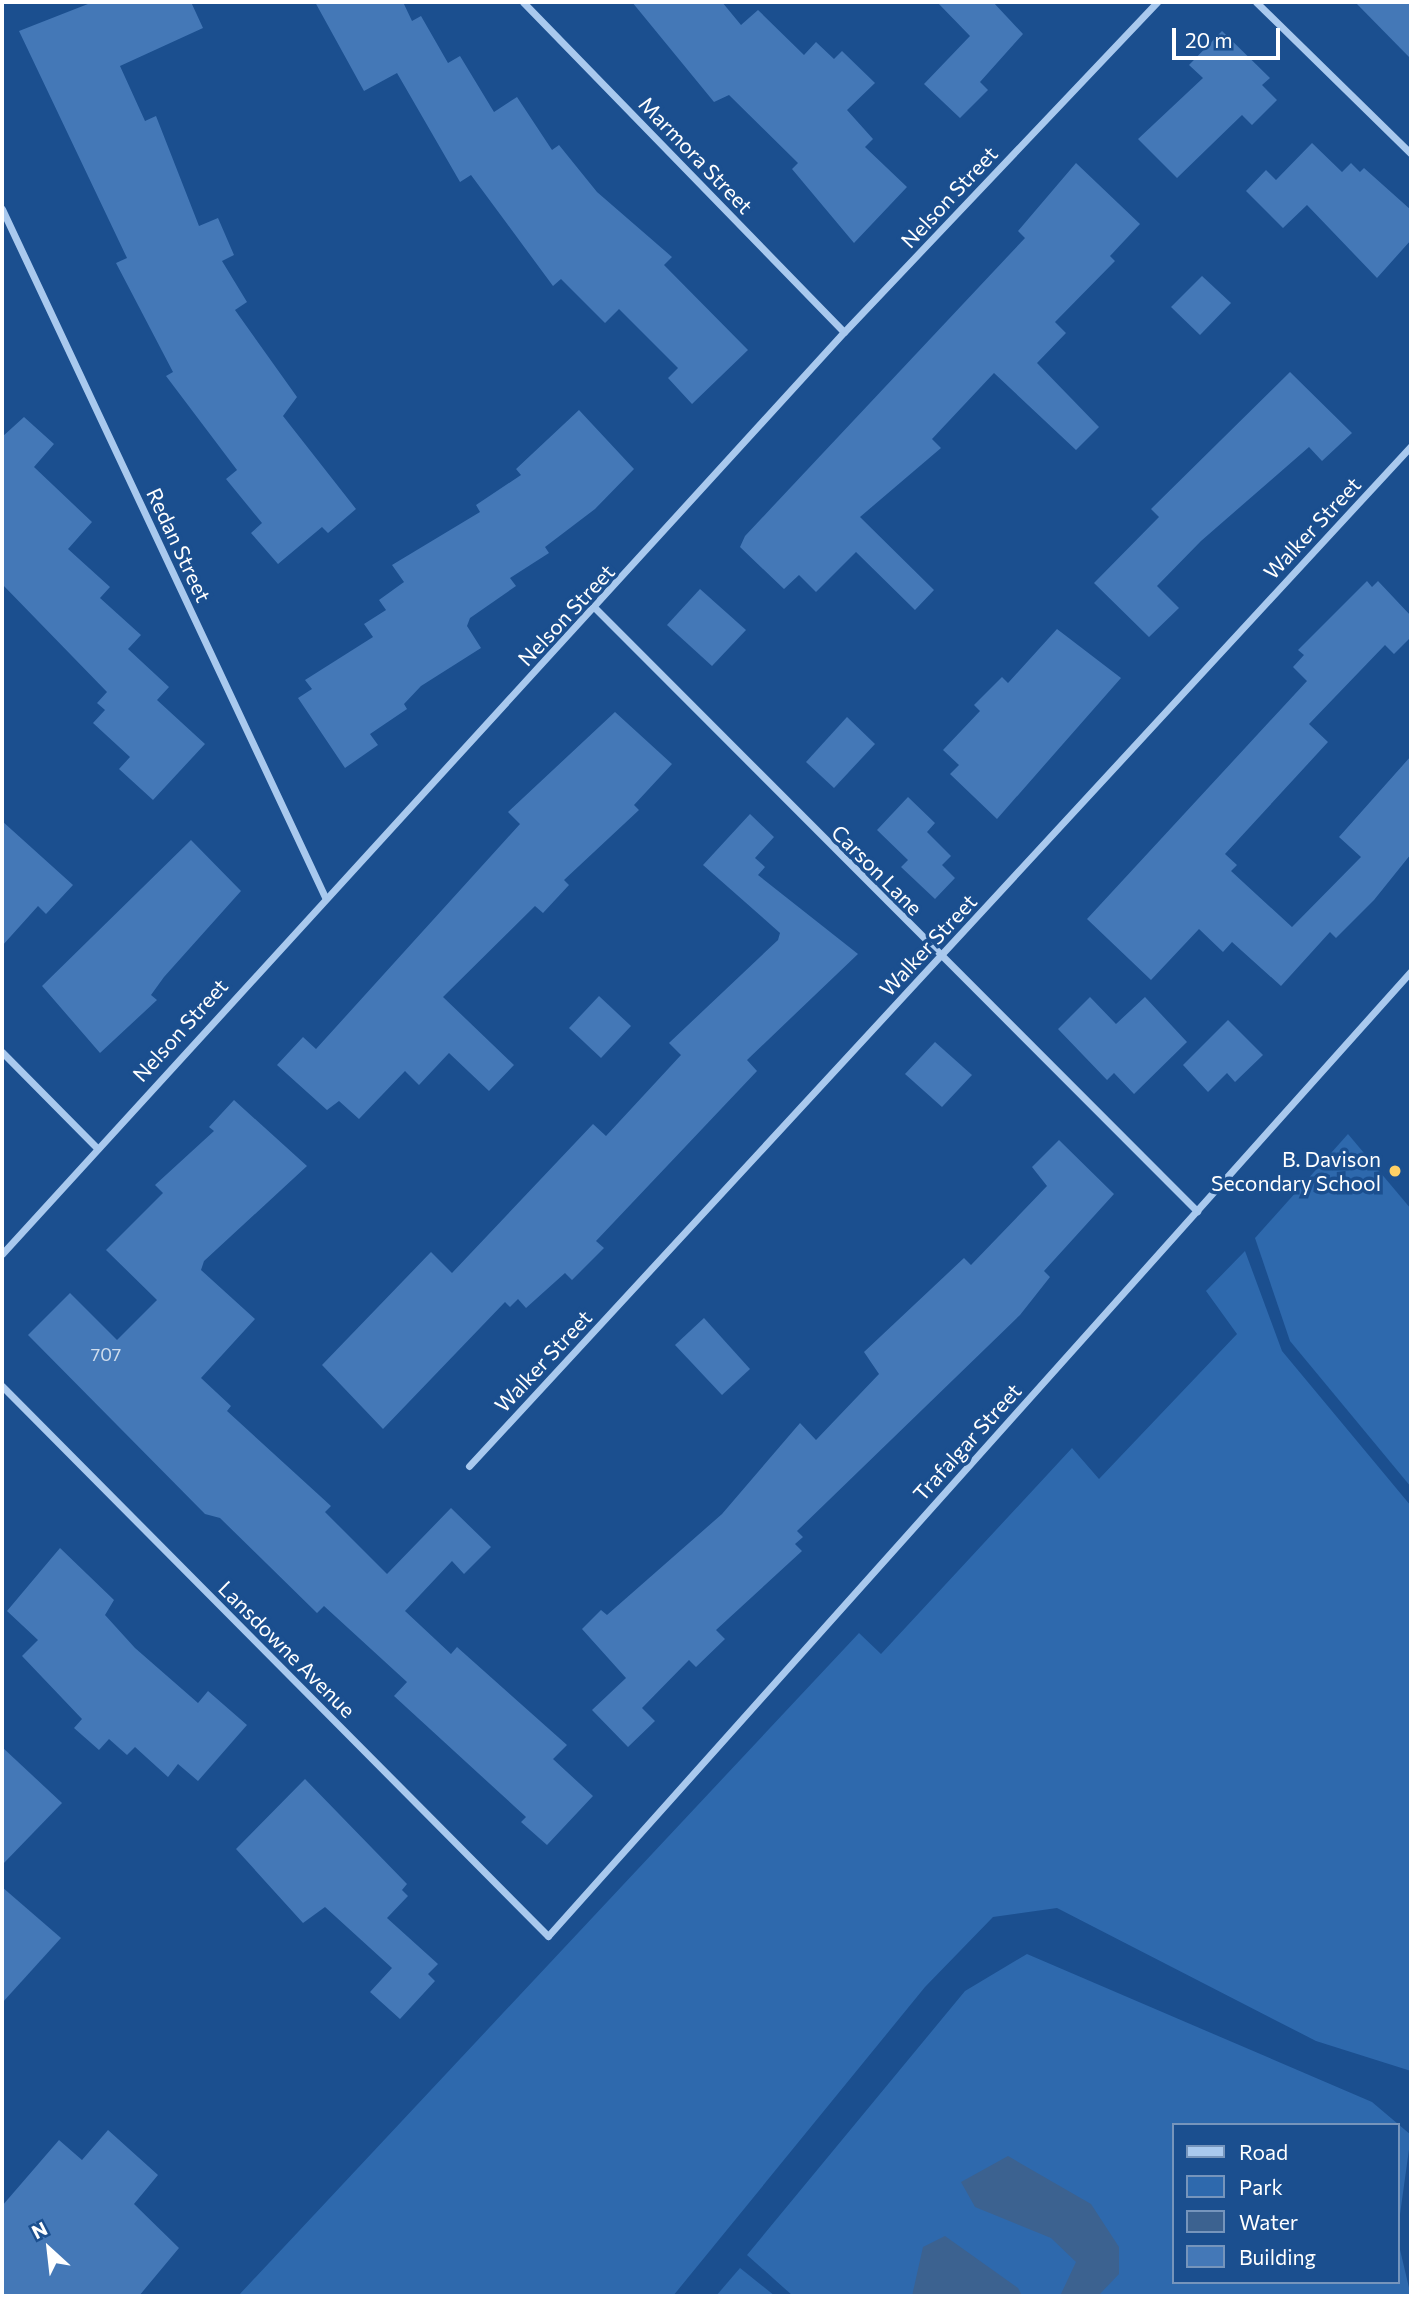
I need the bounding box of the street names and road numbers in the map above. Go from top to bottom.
street label: Marmora Street [634,91,758,219]
street label: Nelson Street [896,141,1002,253]
street label: Walker Street [1258,472,1366,584]
street label: Redan Street [142,484,216,606]
street label: Nelson Street [513,559,619,671]
street label: Carson Lane [826,819,928,921]
street label: Walker Street [874,889,982,1001]
street label: Nelson Street [127,973,233,1087]
street label: Walker Street [489,1305,597,1417]
street label: Trafalgar Street [908,1378,1026,1506]
street label: Lansdowne Avenue [213,1575,361,1723]

